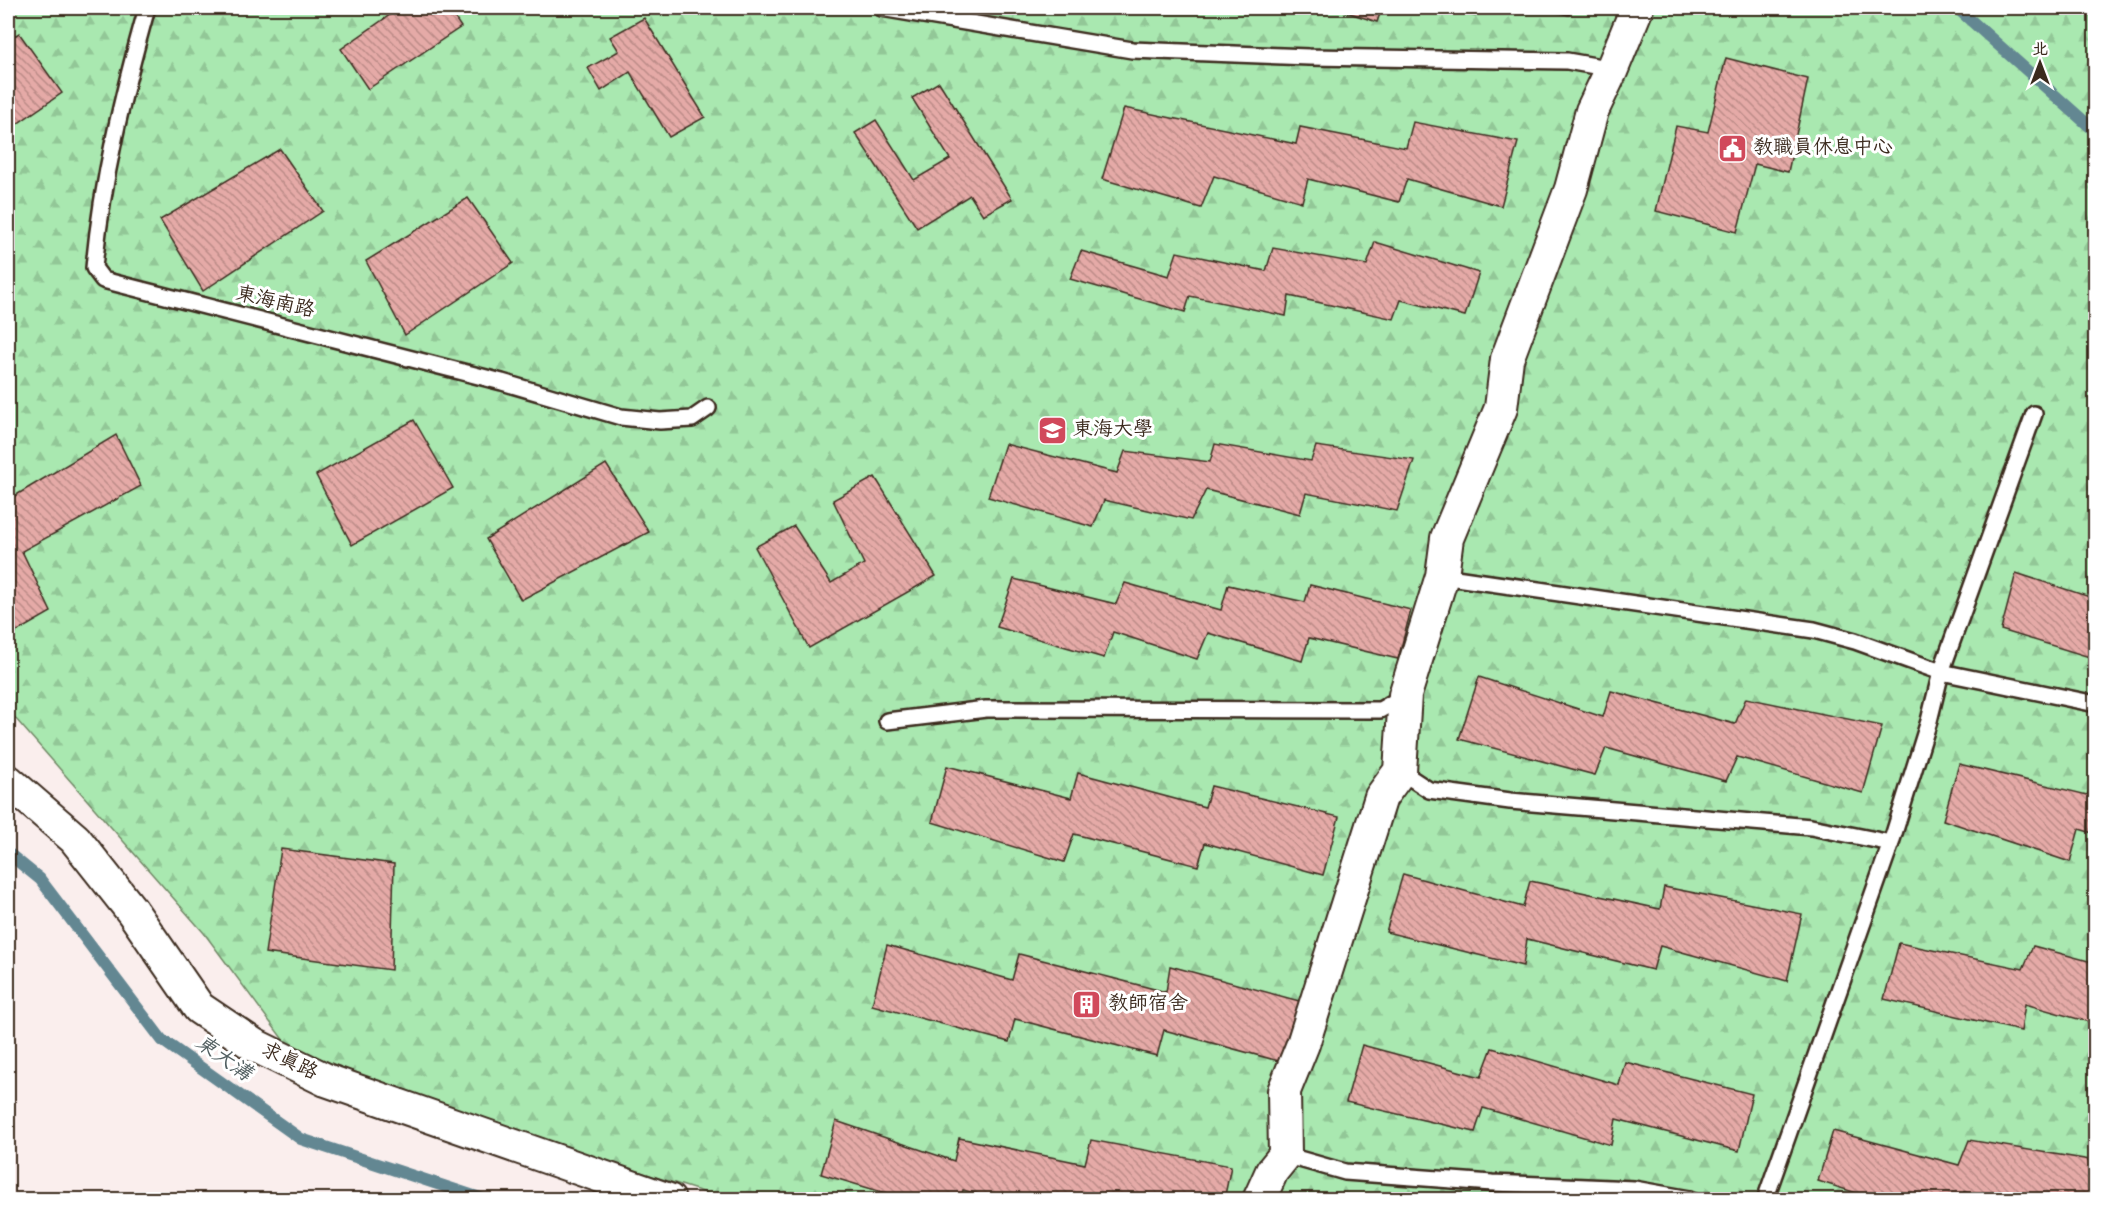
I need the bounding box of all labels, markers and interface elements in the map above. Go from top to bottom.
north arrow [2010,33,2070,93]
text: 北 [2032,38,2048,62]
public building icon: 教職員休息中心 [1716,132,1748,164]
place label: 教職員休息中心 [1753,134,1893,163]
street label: 東海南路 [233,280,318,326]
school or university icon: 東海大學 [1036,414,1068,446]
place label: 東海大學 [1073,416,1153,445]
building icon: 教師宿舍 [1071,988,1103,1020]
place label: 教師宿舍 [1108,990,1188,1019]
water label: 東大溝 [189,1029,259,1091]
street label: 求真路 [256,1036,323,1089]

